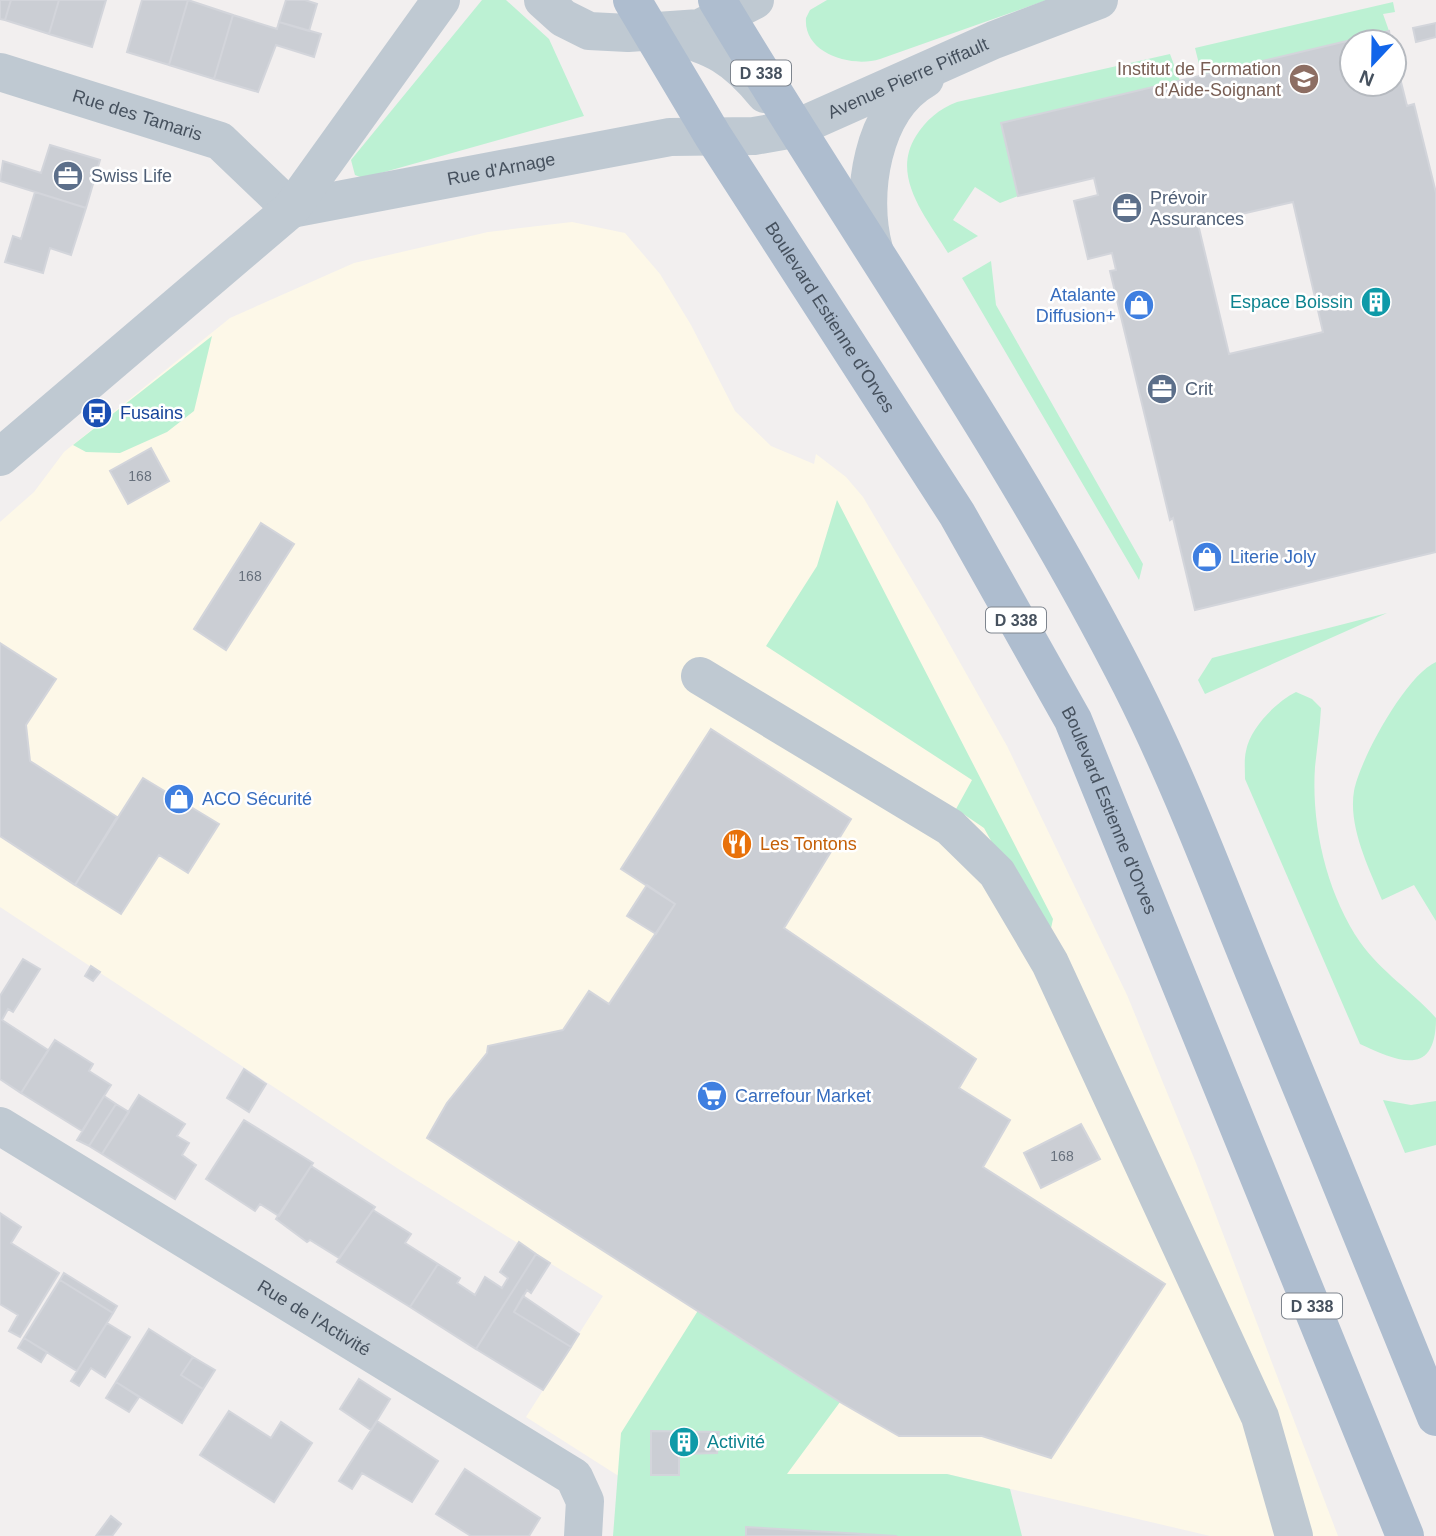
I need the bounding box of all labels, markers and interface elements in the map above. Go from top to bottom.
north arrow [1338,28,1408,98]
street label: Avenue Pierre Piffault [824,34,991,123]
place label: Institut de Formation d'Aide-Soignant [1117,59,1281,100]
road number: D 338 [731,60,791,86]
school or university icon: Institut de Formation d'Aide-Soignant [1287,62,1321,96]
text: N [1357,66,1377,91]
street label: Rue des Tamaris [70,85,205,145]
street label: Rue d'Arnage [446,149,557,189]
office icon: Swiss Life [51,159,85,193]
place label: Swiss Life [91,166,172,186]
place label: Prévoir Assurances [1150,188,1244,229]
office icon: Prévoir Assurances [1110,191,1144,225]
street label: Boulevard Estienne d'Orves [761,218,899,416]
place label: Atalante Diffusion+ [1036,285,1116,326]
building icon: Espace Boissin [1359,285,1393,319]
shop icon: Atalante Diffusion+ [1122,288,1156,322]
place label: Espace Boissin [1230,292,1353,312]
office icon: Crit [1145,372,1179,406]
place label: Crit [1185,379,1213,399]
bus stop icon: Fusains [80,396,114,430]
place label: Fusains [120,403,183,423]
house number: 168 [128,468,152,484]
shop icon: Literie Joly [1190,540,1224,574]
place label: Literie Joly [1230,547,1316,567]
house number: 168 [238,568,262,584]
road number: D 338 [986,608,1046,632]
street label: Boulevard Estienne d'Orves [1057,703,1161,917]
shop icon: ACO Sécurité [162,782,196,816]
place label: ACO Sécurité [202,789,312,809]
restaurant icon: Les Tontons [720,827,754,861]
place label: Les Tontons [760,834,857,854]
supermarket icon: Carrefour Market [695,1079,729,1113]
place label: Carrefour Market [735,1086,871,1106]
house number: 168 [1050,1148,1074,1164]
street label: Rue de l'Activité [254,1276,374,1360]
road number: D 338 [1282,1294,1342,1318]
building icon: Activité [667,1425,701,1459]
place label: Activité [707,1432,765,1452]

